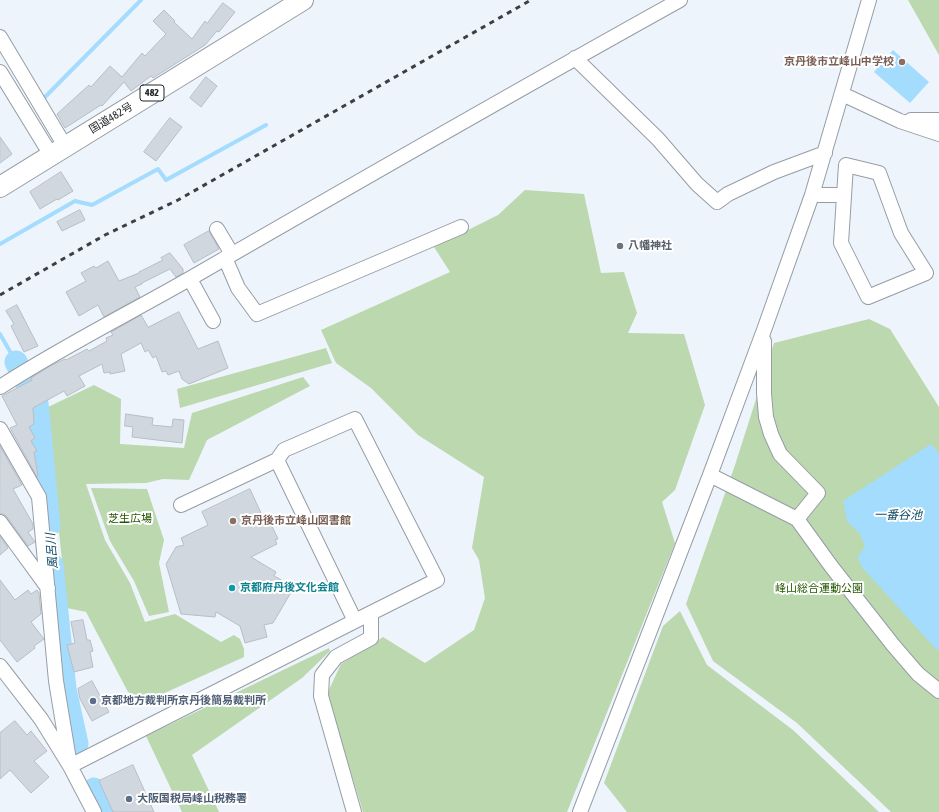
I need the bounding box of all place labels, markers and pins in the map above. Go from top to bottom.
place label: 京丹後市立峰山中学校 [784,55,894,69]
marker: 京丹後市立峰山中学校 [897,57,907,67]
place label: 八幡神社 [628,239,672,253]
marker: 八幡神社 [615,241,625,251]
place label: 京丹後市立峰山図書館 [241,514,351,528]
marker: 京丹後市立峰山図書館 [228,516,238,526]
place label: 京都府丹後文化会館 [240,581,339,595]
marker: 京都府丹後文化会館 [227,583,237,593]
place label: 京都地方裁判所京丹後簡易裁判所 [101,694,266,708]
marker: 京都地方裁判所京丹後簡易裁判所 [88,696,98,706]
place label: 大阪国税局峰山税務署 [137,792,247,806]
marker: 大阪国税局峰山税務署 [124,794,134,804]

